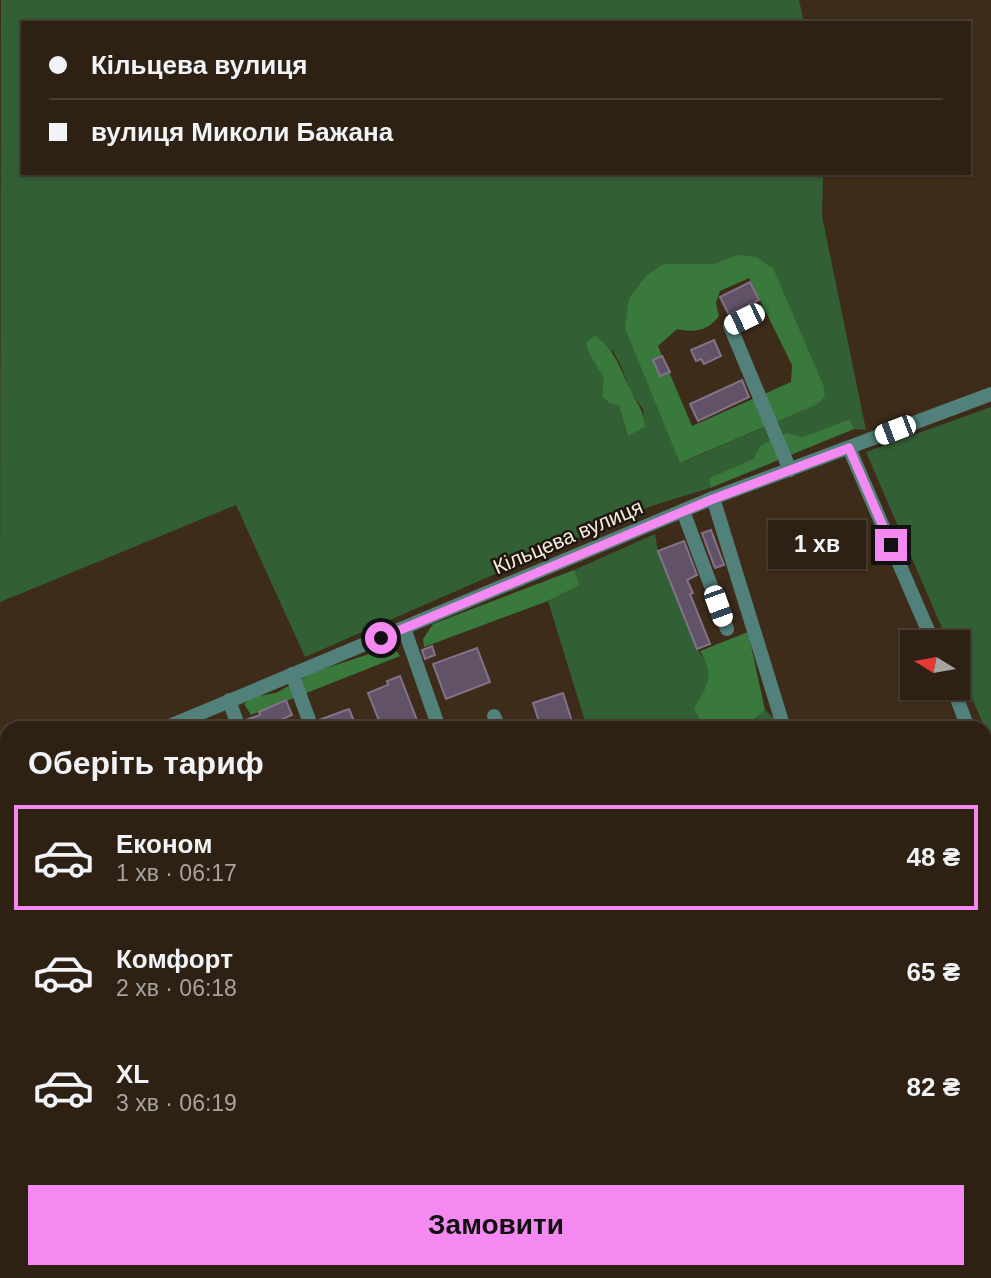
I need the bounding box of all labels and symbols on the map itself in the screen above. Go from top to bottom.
car [721,300,768,338]
car [872,413,919,447]
street label: Кільцева вулиця [490,495,646,578]
callout: 1 хв [768,520,866,570]
route end [875,529,907,561]
car [701,583,736,629]
route start [365,622,397,654]
north arrow [900,630,970,700]

